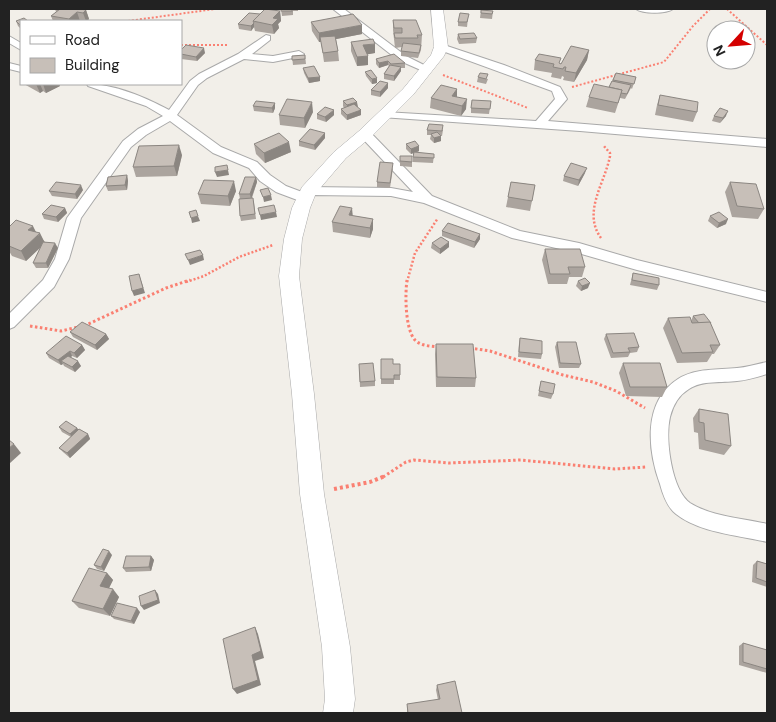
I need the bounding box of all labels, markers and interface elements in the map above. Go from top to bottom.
legend [20,20,182,85]
north arrow [706,20,756,70]
text: Road [65,30,100,50]
text: N [709,42,730,59]
text: Building [65,55,120,75]

